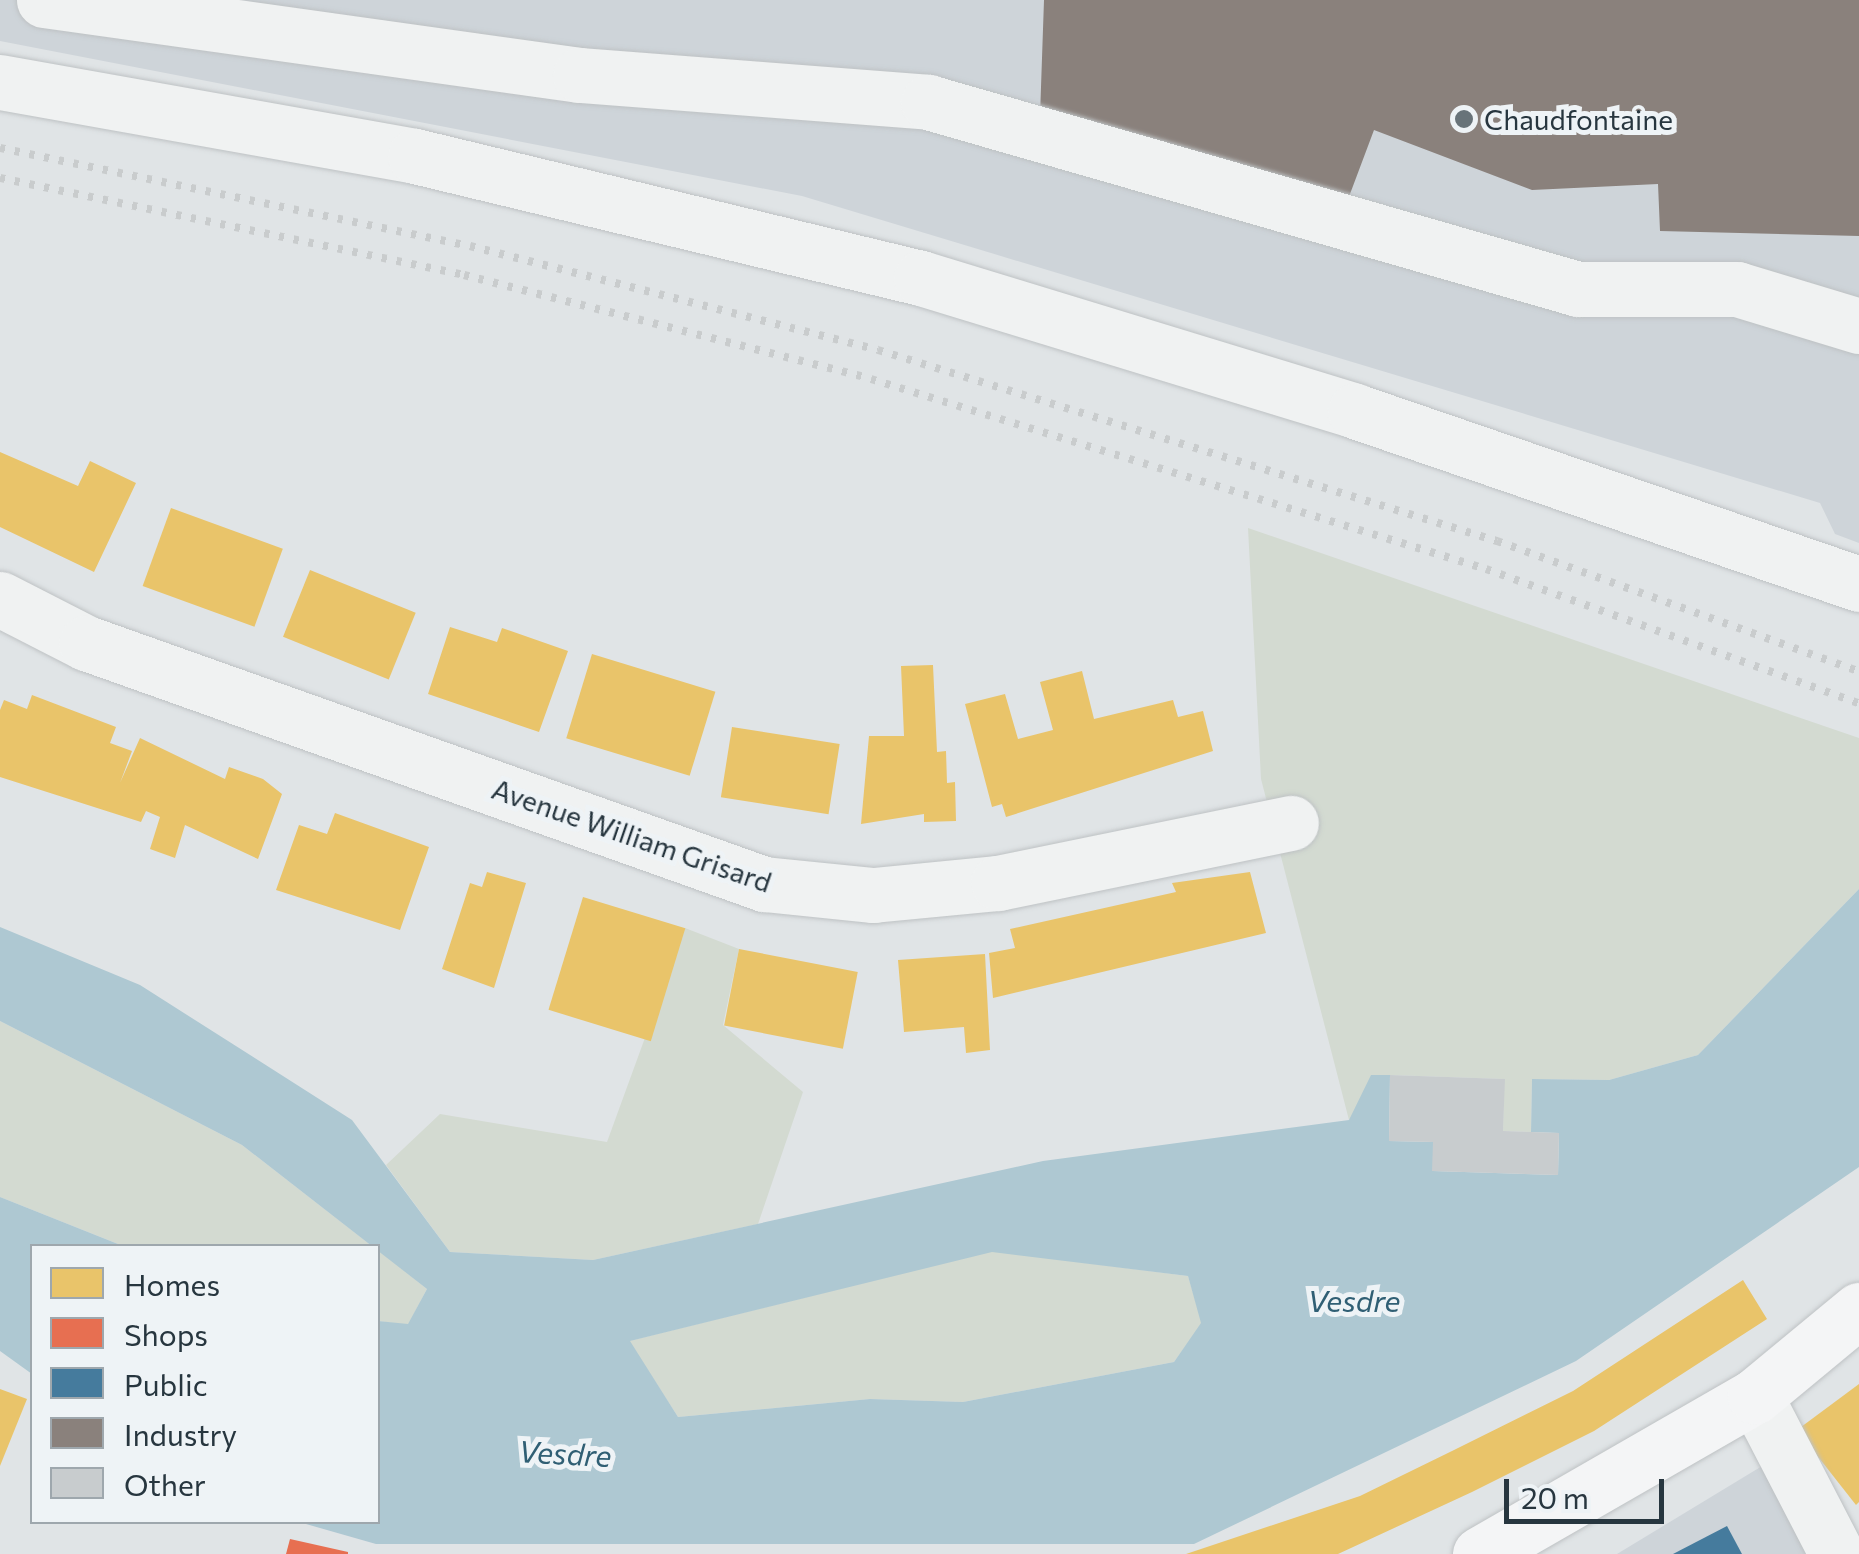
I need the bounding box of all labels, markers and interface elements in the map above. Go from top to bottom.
place label: Chaudfontaine [1484,102,1673,136]
marker: Chaudfontaine [1453,108,1475,130]
street label: Avenue William Grisard [488,771,776,899]
legend [30,1244,380,1524]
text: Homes [124,1265,220,1302]
water label: Vesdre [1308,1282,1400,1318]
text: Shops [124,1315,208,1352]
text: Public [124,1365,208,1402]
text: Industry [124,1415,237,1452]
water label: Vesdre [518,1433,612,1473]
scale bar [1509,1459,1669,1521]
text: Other [124,1465,206,1502]
text: 20 m [1521,1478,1589,1515]

